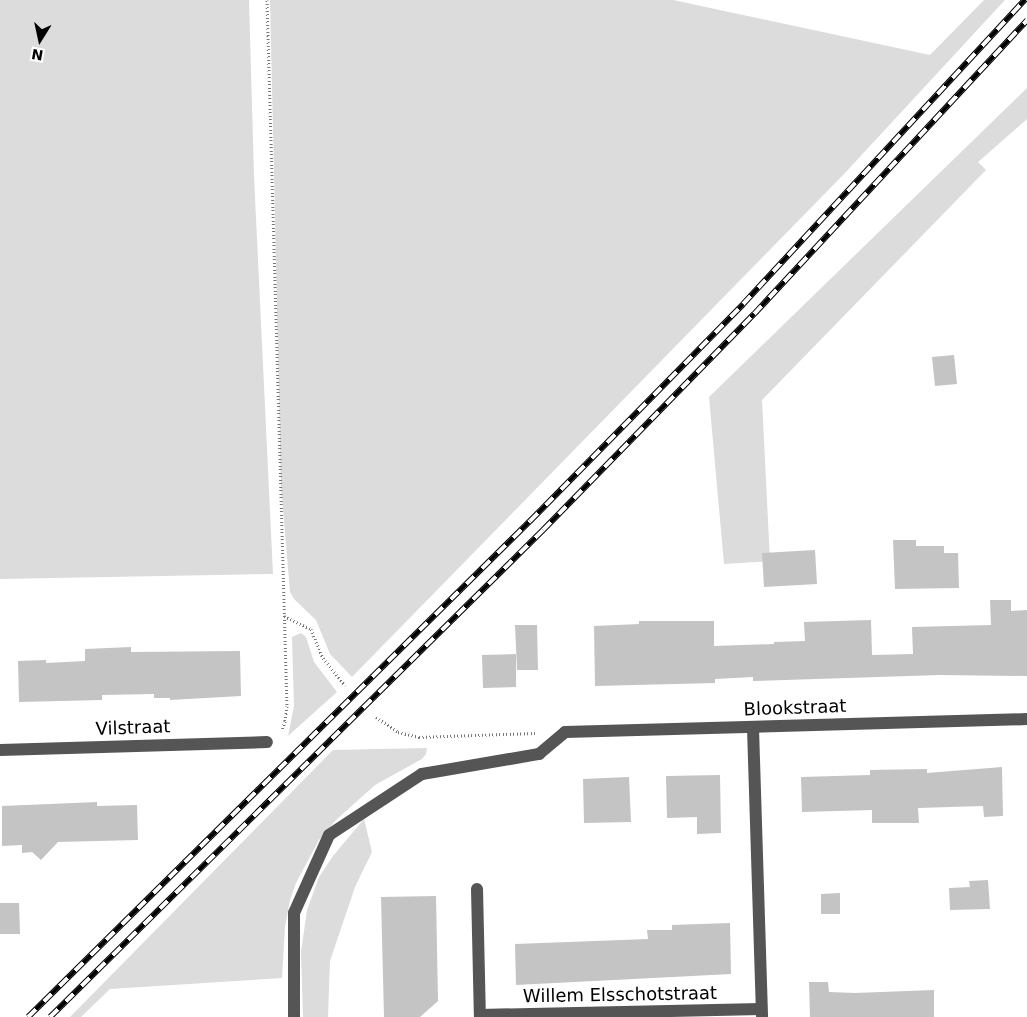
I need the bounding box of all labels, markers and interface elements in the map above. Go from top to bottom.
north arrow [15,15,65,65]
text: N [30,46,45,64]
street label: Blookstraat [743,695,847,721]
street label: Vilstraat [95,716,171,740]
street label: Willem Elsschotstraat [523,983,717,1007]

